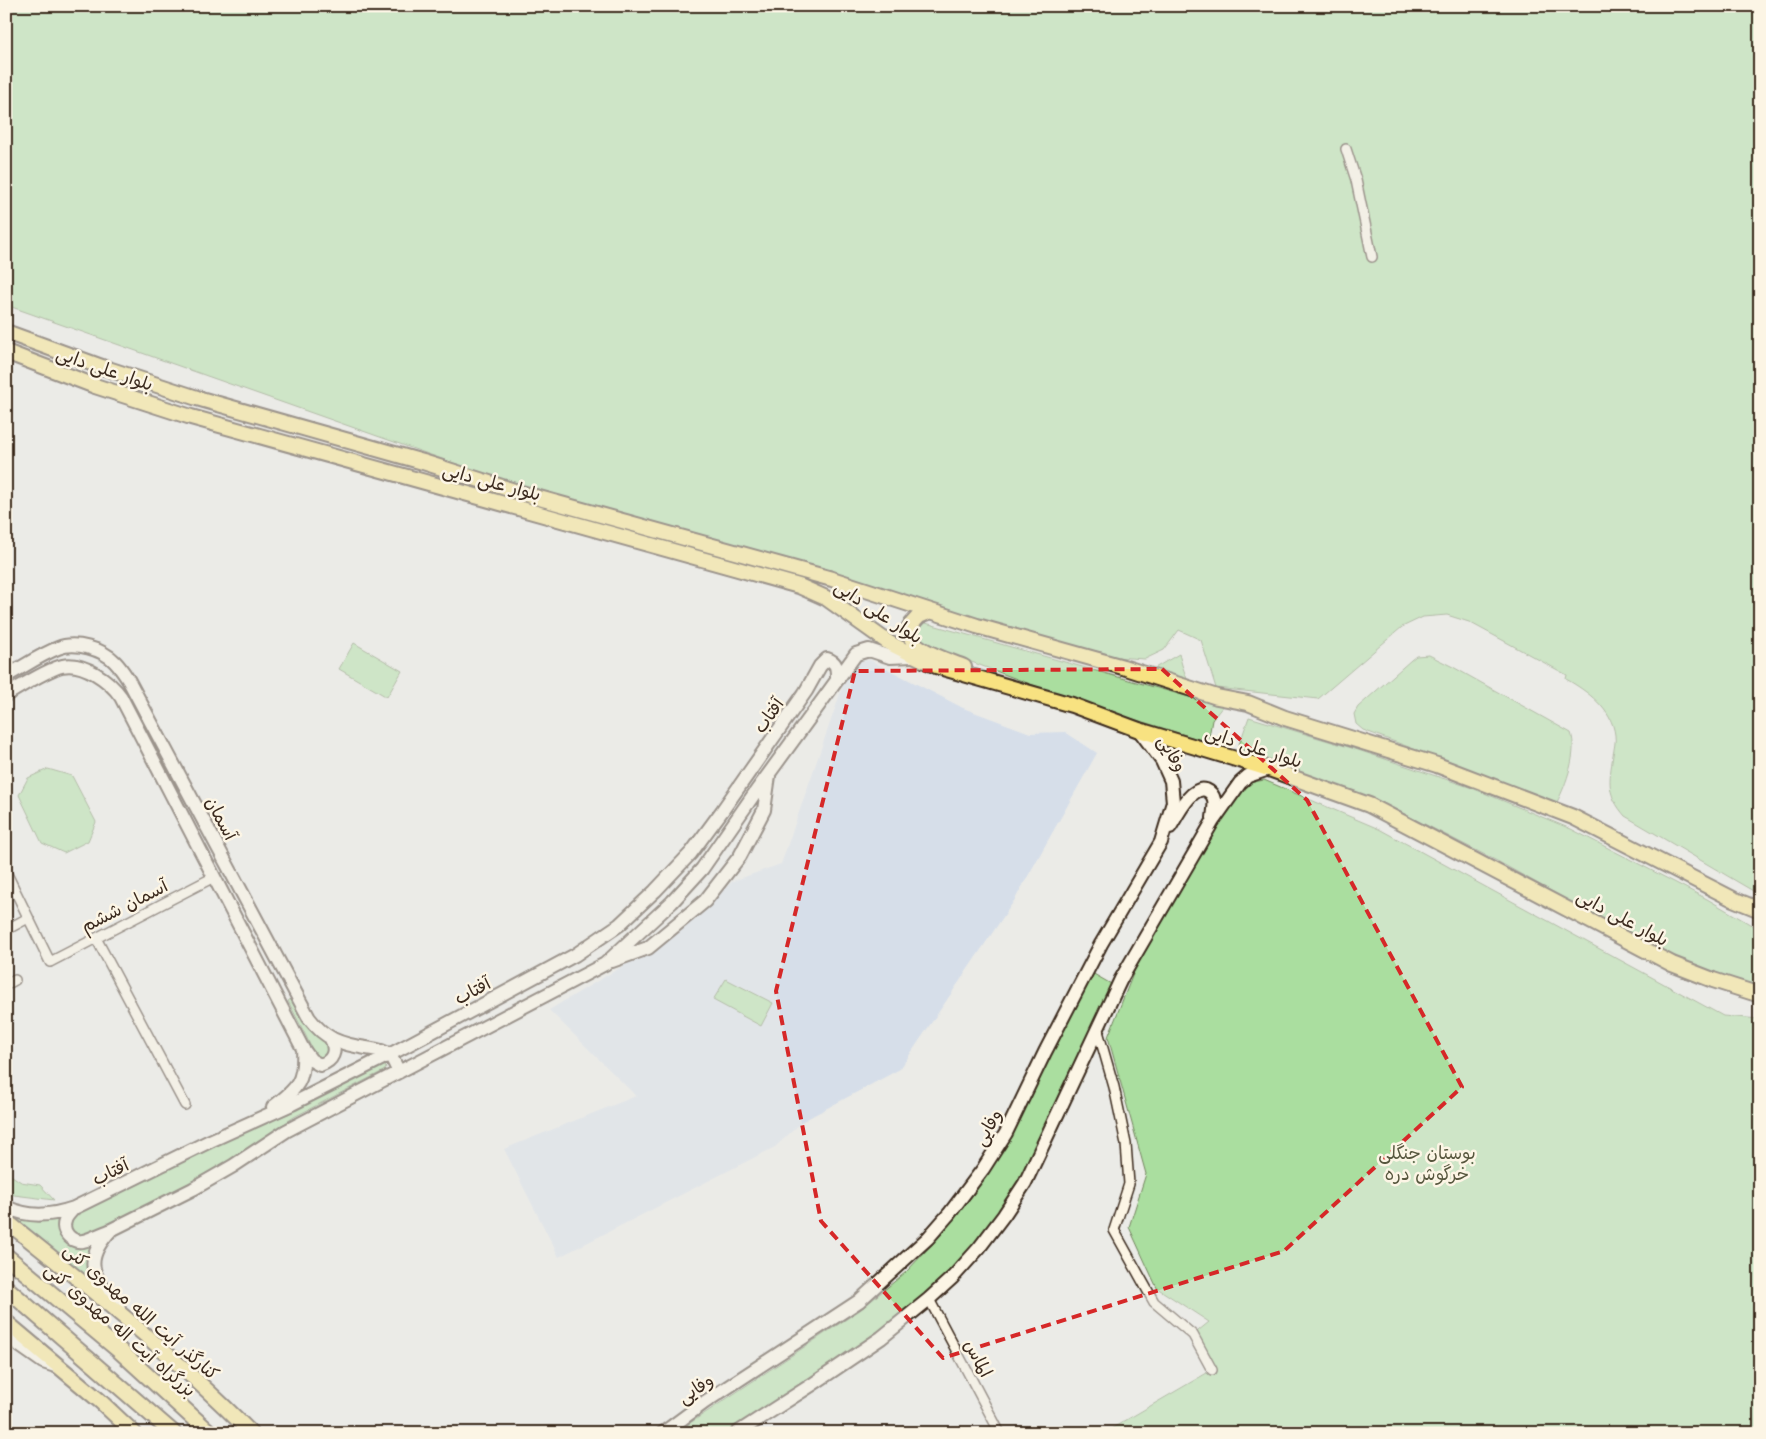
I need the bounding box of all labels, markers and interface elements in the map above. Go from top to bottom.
street label: بلوار علی دایی [53,340,157,396]
street label: بلوار علی دایی [440,456,544,506]
street label: بلوار علی دایی [830,574,928,648]
street label: آفتاب [747,691,790,737]
street label: بلوار علی دایی [1202,719,1306,773]
street label: وفایی [1153,730,1193,776]
street label: آسمان [201,792,244,845]
street label: آسمان ششم [76,872,174,940]
street label: بلوار علی دایی [1573,883,1673,951]
street label: آفتاب [450,970,496,1010]
street label: وفایی [967,1104,1007,1150]
park label: بوستان جنگلی خرگوش دره [1378,1140,1476,1185]
street label: آفتاب [88,1151,134,1190]
street label: کنارگذر آیت الله مهدوی کنی [59,1237,225,1385]
street label: بزرگراه آیت اله مهدوی کنی [40,1257,202,1401]
street label: الماس [959,1335,999,1381]
street label: وفایی [672,1367,718,1409]

